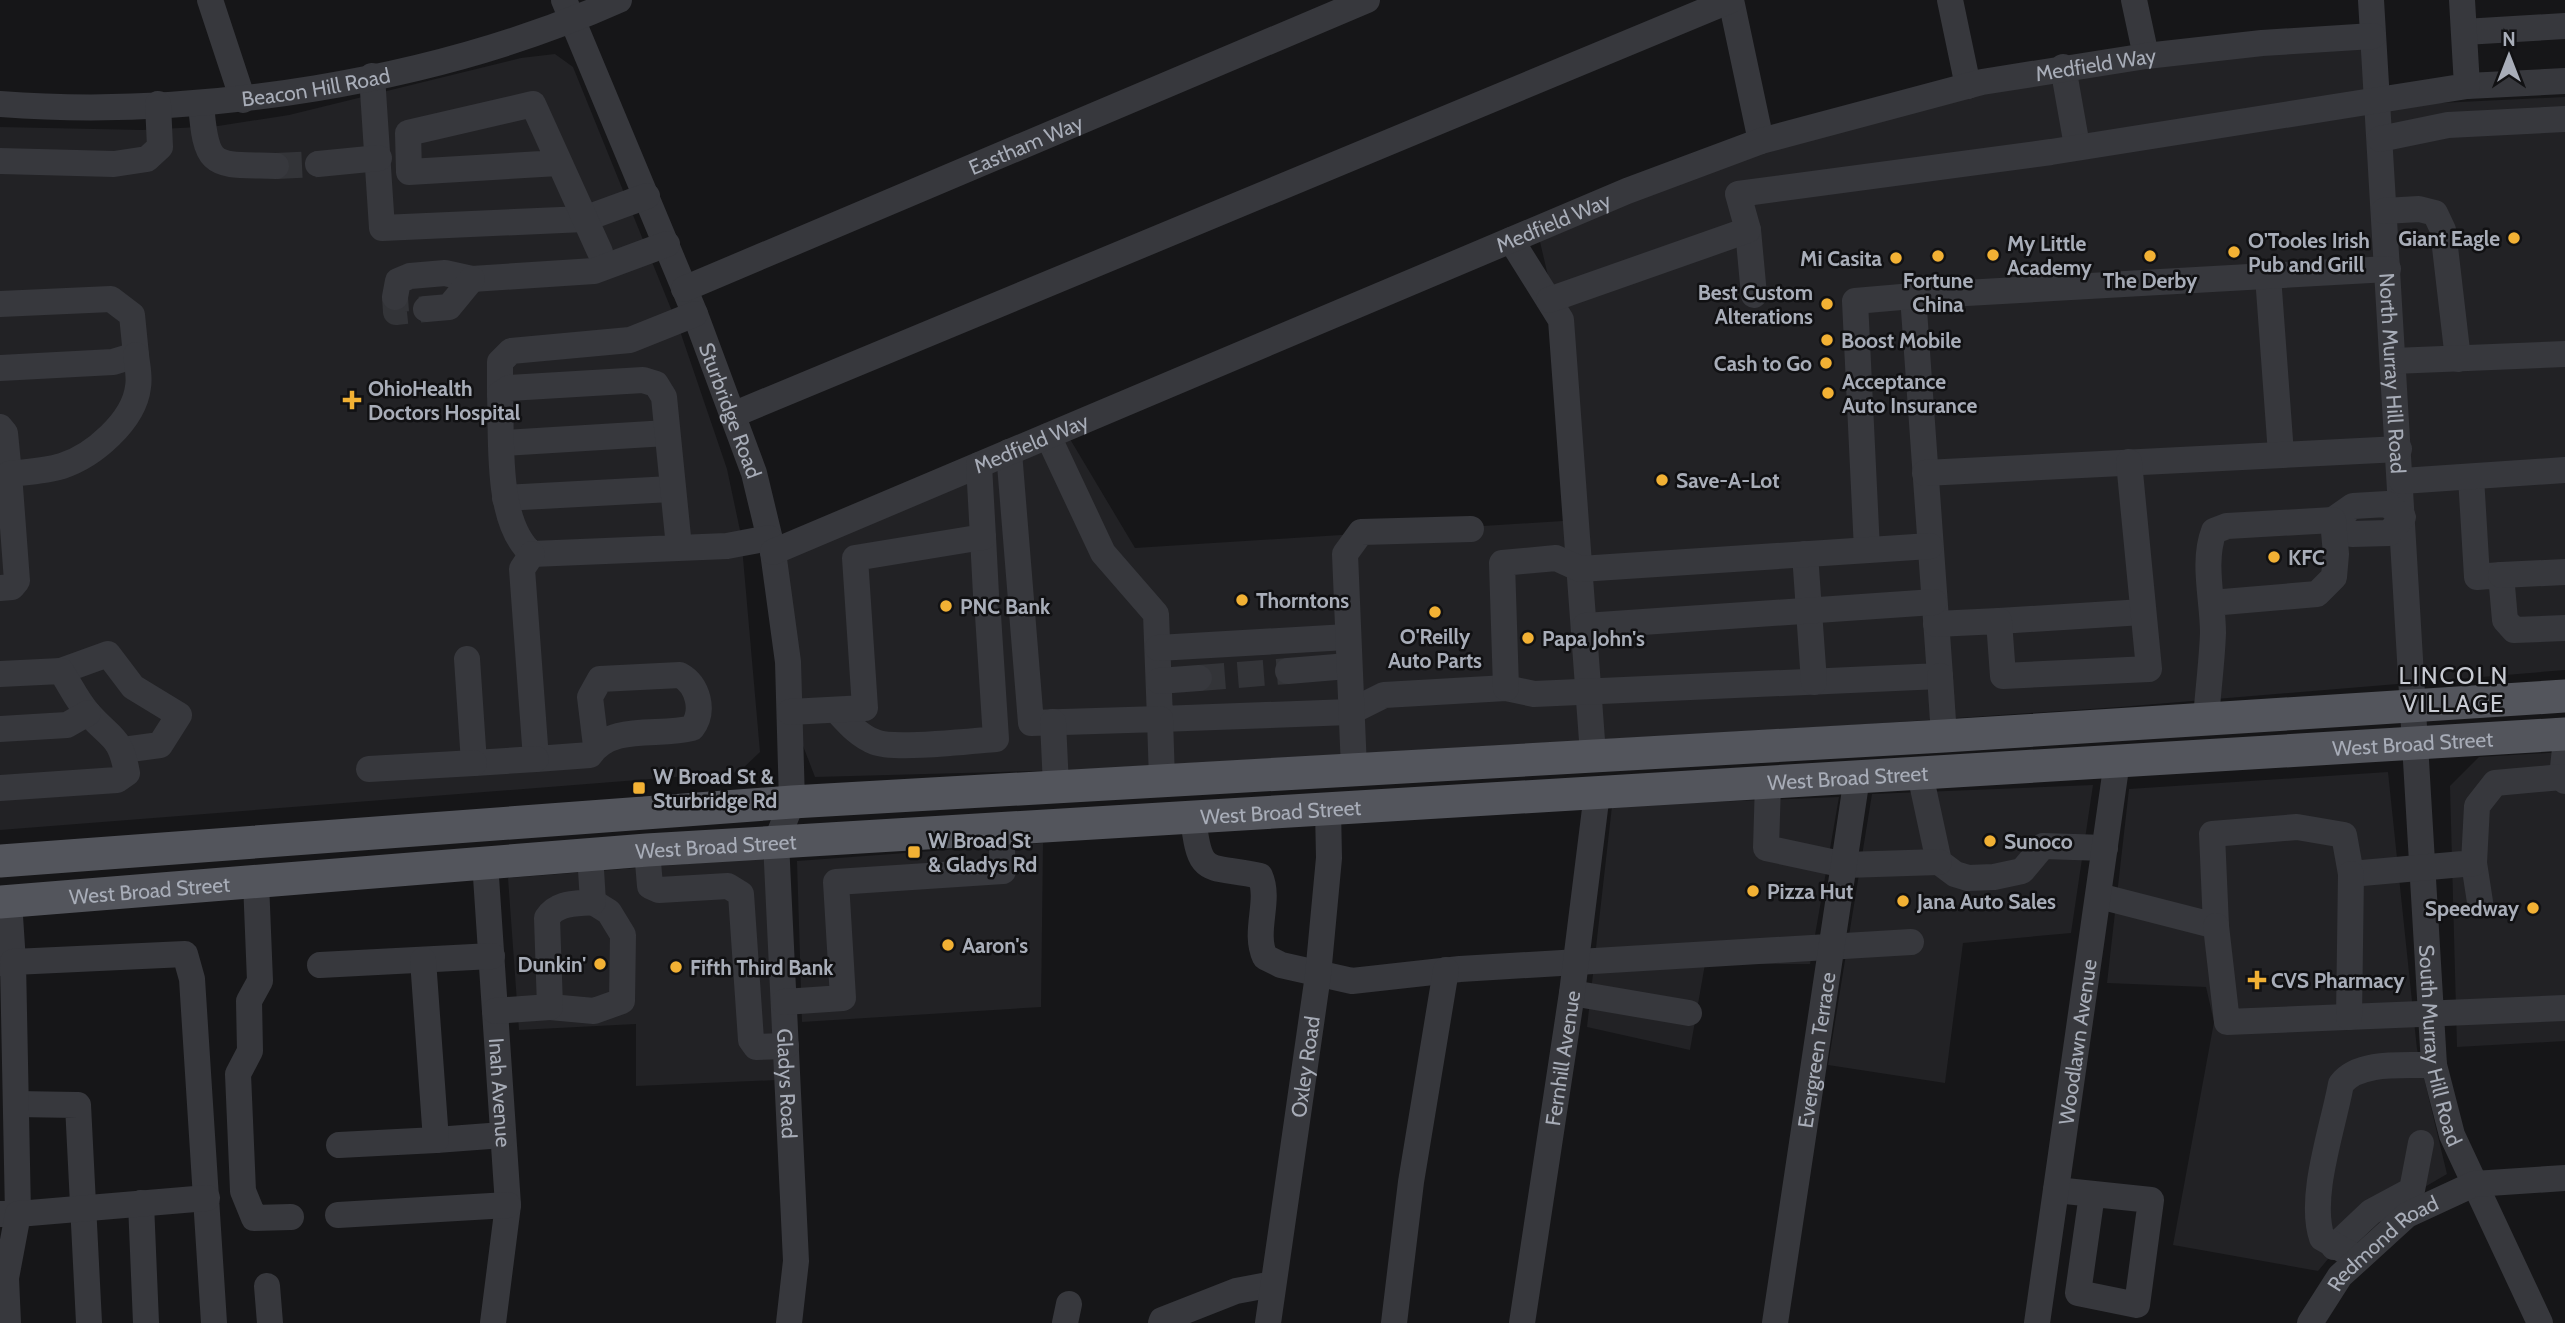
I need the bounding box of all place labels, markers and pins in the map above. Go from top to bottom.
place label: Giant Eagle [2398,226,2500,251]
place label: O'Tooles Irish Pub and Grill [2248,228,2370,277]
marker: Giant Eagle [2506,230,2522,246]
place label: My Little Academy [2007,231,2093,280]
marker: O'Tooles Irish Pub and Grill [2226,244,2242,260]
place label: Mi Casita [1800,246,1883,271]
marker: My Little Academy [1985,247,2001,263]
marker: Fortune China [1930,248,1946,264]
marker: The Derby [2142,248,2158,264]
marker: Mi Casita [1888,250,1904,266]
place label: Fortune China [1903,268,1973,317]
place label: The Derby [2103,268,2198,293]
place label: Best Custom Alterations [1698,280,1813,329]
marker: Best Custom Alterations [1819,296,1835,312]
place label: Boost Mobile [1841,328,1962,353]
marker: Boost Mobile [1819,332,1835,348]
place label: Cash to Go [1714,351,1812,376]
marker: Cash to Go [1818,355,1834,371]
place label: Acceptance Auto Insurance [1842,369,1977,418]
place label: OhioHealth Doctors Hospital [368,376,521,425]
marker: Acceptance Auto Insurance [1820,385,1836,401]
marker: OhioHealth Doctors Hospital [342,390,362,410]
place label: Save-A-Lot [1676,468,1779,493]
marker: Save-A-Lot [1654,472,1670,488]
place label: KFC [2288,545,2325,570]
marker: KFC [2266,549,2282,565]
place label: Thorntons [1256,588,1349,613]
marker: Thorntons [1234,592,1250,608]
place label: PNC Bank [960,594,1051,619]
marker: PNC Bank [938,598,954,614]
marker: O'Reilly Auto Parts [1427,604,1443,620]
place label: O'Reilly Auto Parts [1388,624,1482,673]
place label: Papa John's [1542,626,1645,651]
marker: Papa John's [1520,630,1536,646]
place label: W Broad St & Sturbridge Rd [653,764,777,813]
marker: W Broad St & Sturbridge Rd [631,780,647,796]
place label: W Broad St & Gladys Rd [928,828,1037,877]
place label: Sunoco [2004,829,2073,854]
marker: Sunoco [1982,833,1998,849]
marker: W Broad St & Gladys Rd [906,844,922,860]
place label: Pizza Hut [1767,879,1853,904]
marker: Pizza Hut [1745,883,1761,899]
place label: Jana Auto Sales [1916,889,2056,914]
marker: Jana Auto Sales [1895,893,1911,909]
place label: Speedway [2425,896,2520,921]
marker: Speedway [2525,900,2541,916]
place label: Aaron's [962,933,1028,958]
marker: Aaron's [940,937,956,953]
place label: Dunkin' [518,952,586,977]
place label: Fifth Third Bank [690,955,834,980]
marker: Dunkin' [592,956,608,972]
marker: Fifth Third Bank [668,959,684,975]
place label: CVS Pharmacy [2271,968,2405,993]
marker: CVS Pharmacy [2249,972,2265,988]

